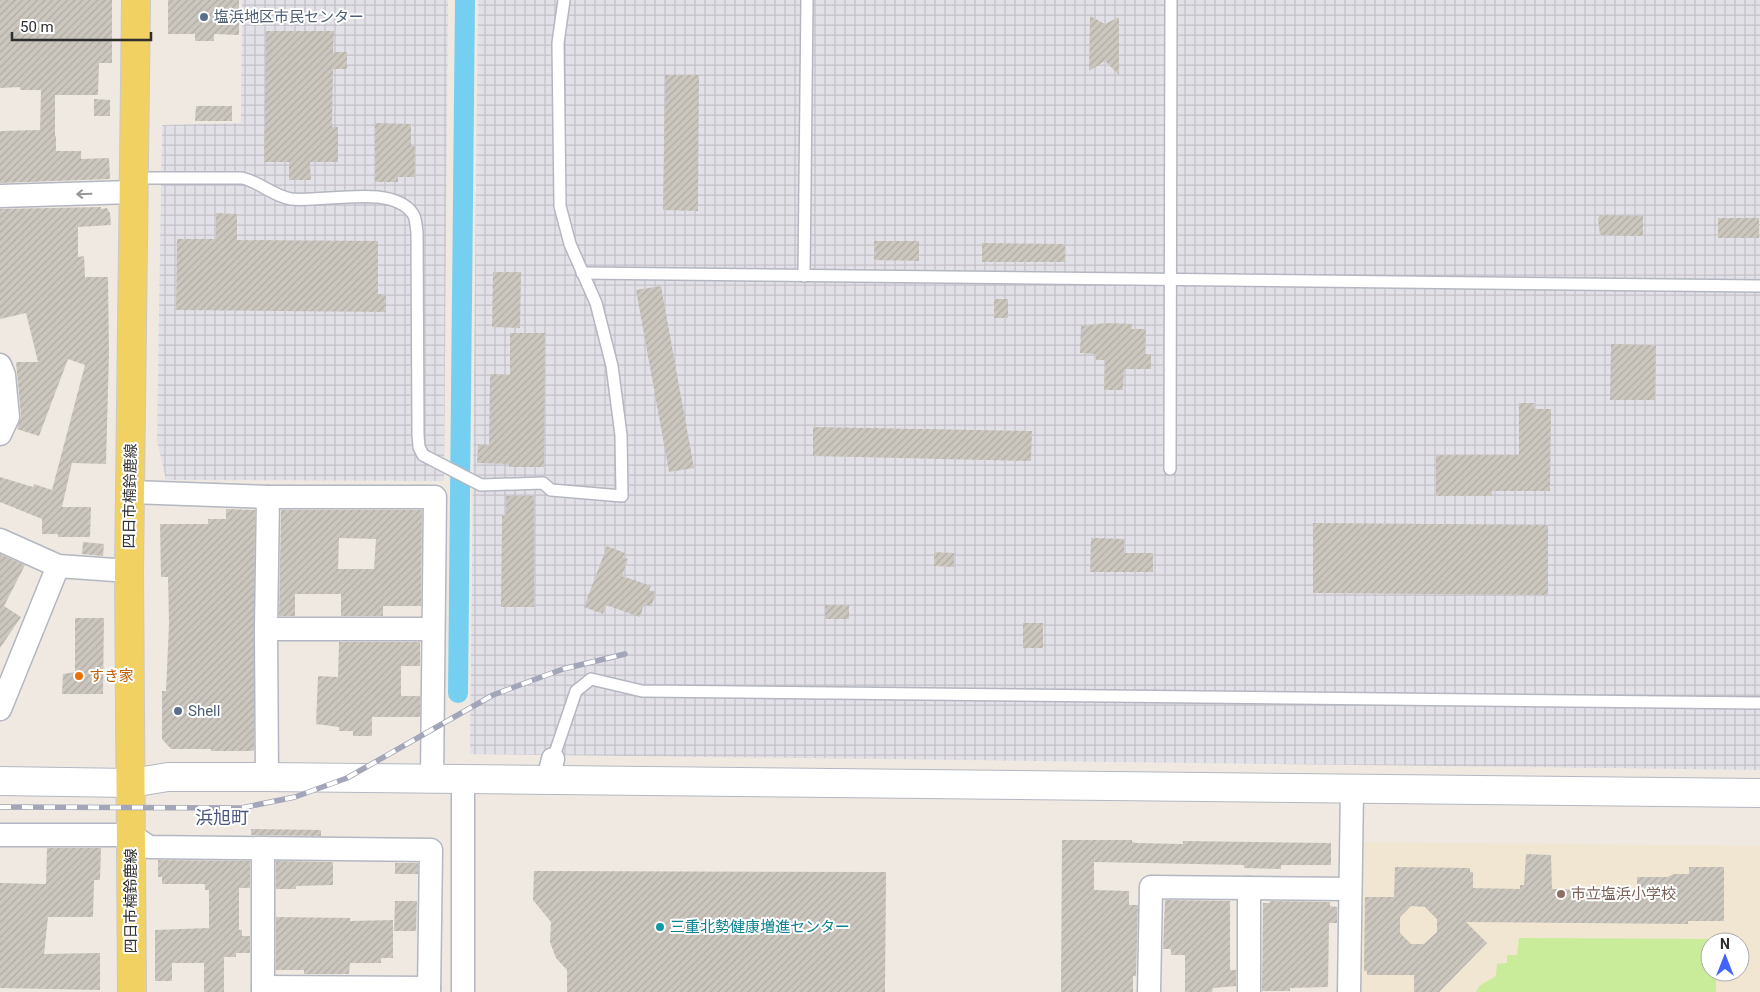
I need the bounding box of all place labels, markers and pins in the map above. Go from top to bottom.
place label: 塩浜地区市民センター [214,8,364,26]
marker: 塩浜地区市民センター [198,11,210,23]
place label: すき家 [89,667,134,685]
marker: すき家 [73,670,85,682]
place label: Shell [188,702,220,720]
marker: Shell [172,705,184,717]
place label: 市立塩浜小学校 [1571,885,1676,903]
marker: 市立塩浜小学校 [1555,888,1567,900]
place label: 三重北勢健康増進センター [670,918,850,936]
marker: 三重北勢健康増進センター [654,921,666,933]

